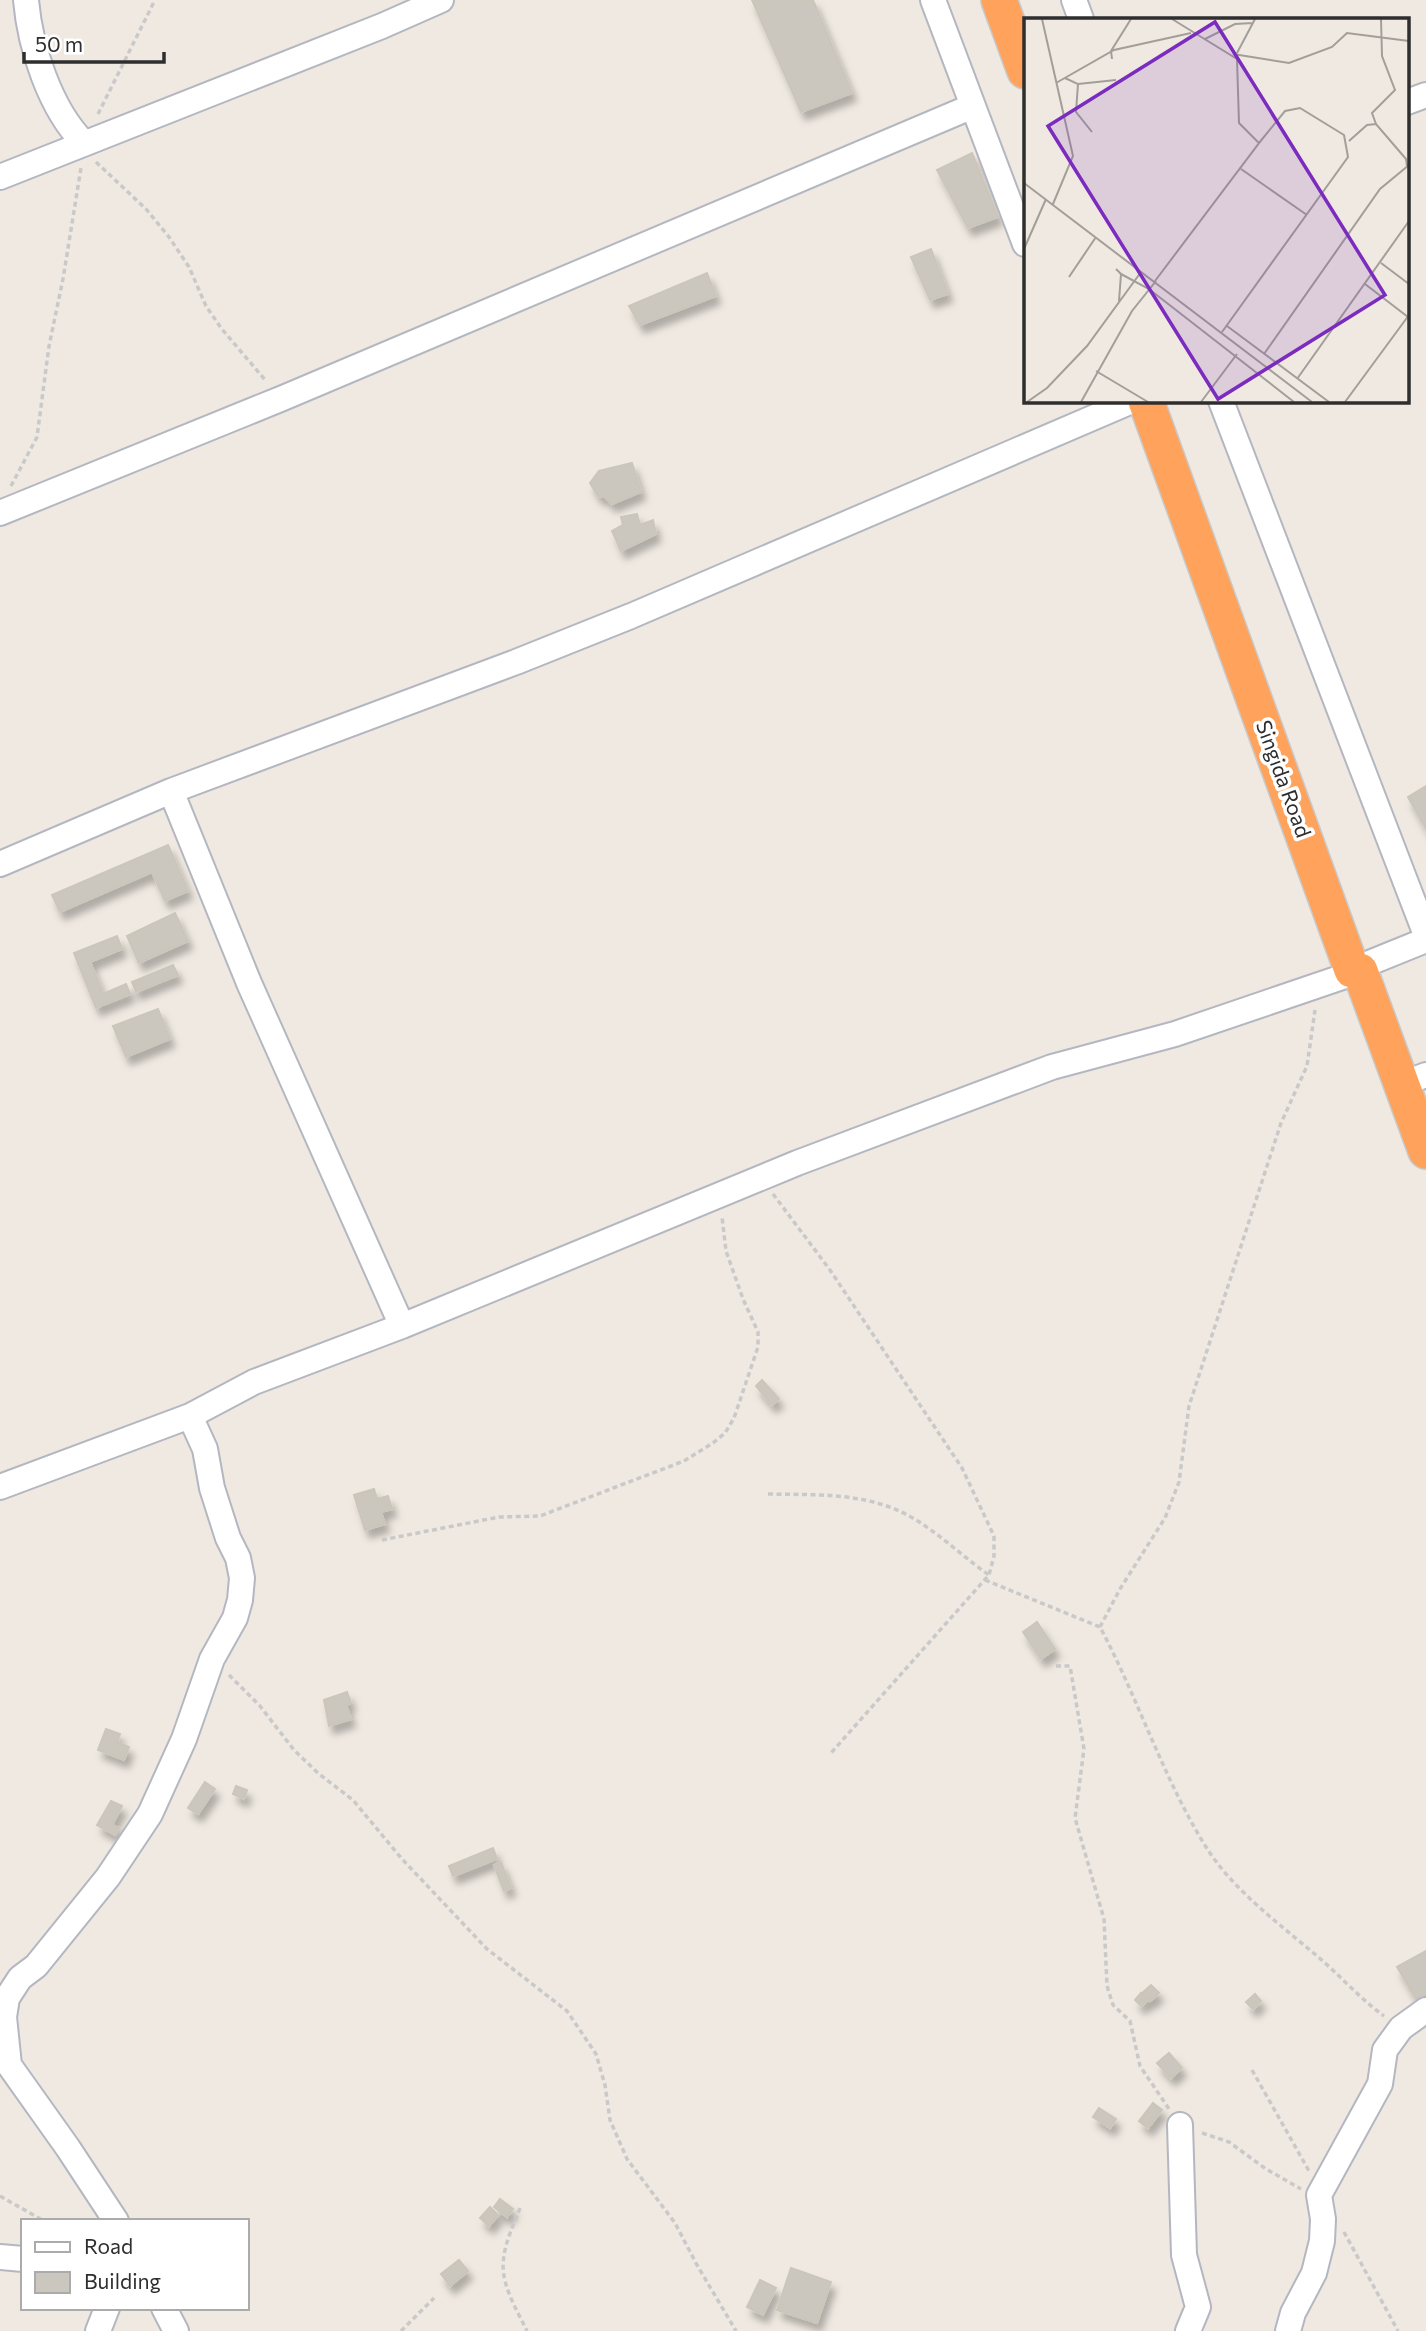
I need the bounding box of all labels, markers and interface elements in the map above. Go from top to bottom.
inset map [1024,18,1408,402]
scale bar [24,21,164,65]
text: 50 m [35,31,83,56]
street label: Singida Road [1252,717,1317,840]
legend [21,2219,248,2310]
text: Road [84,2233,133,2258]
text: Building [84,2268,161,2293]

